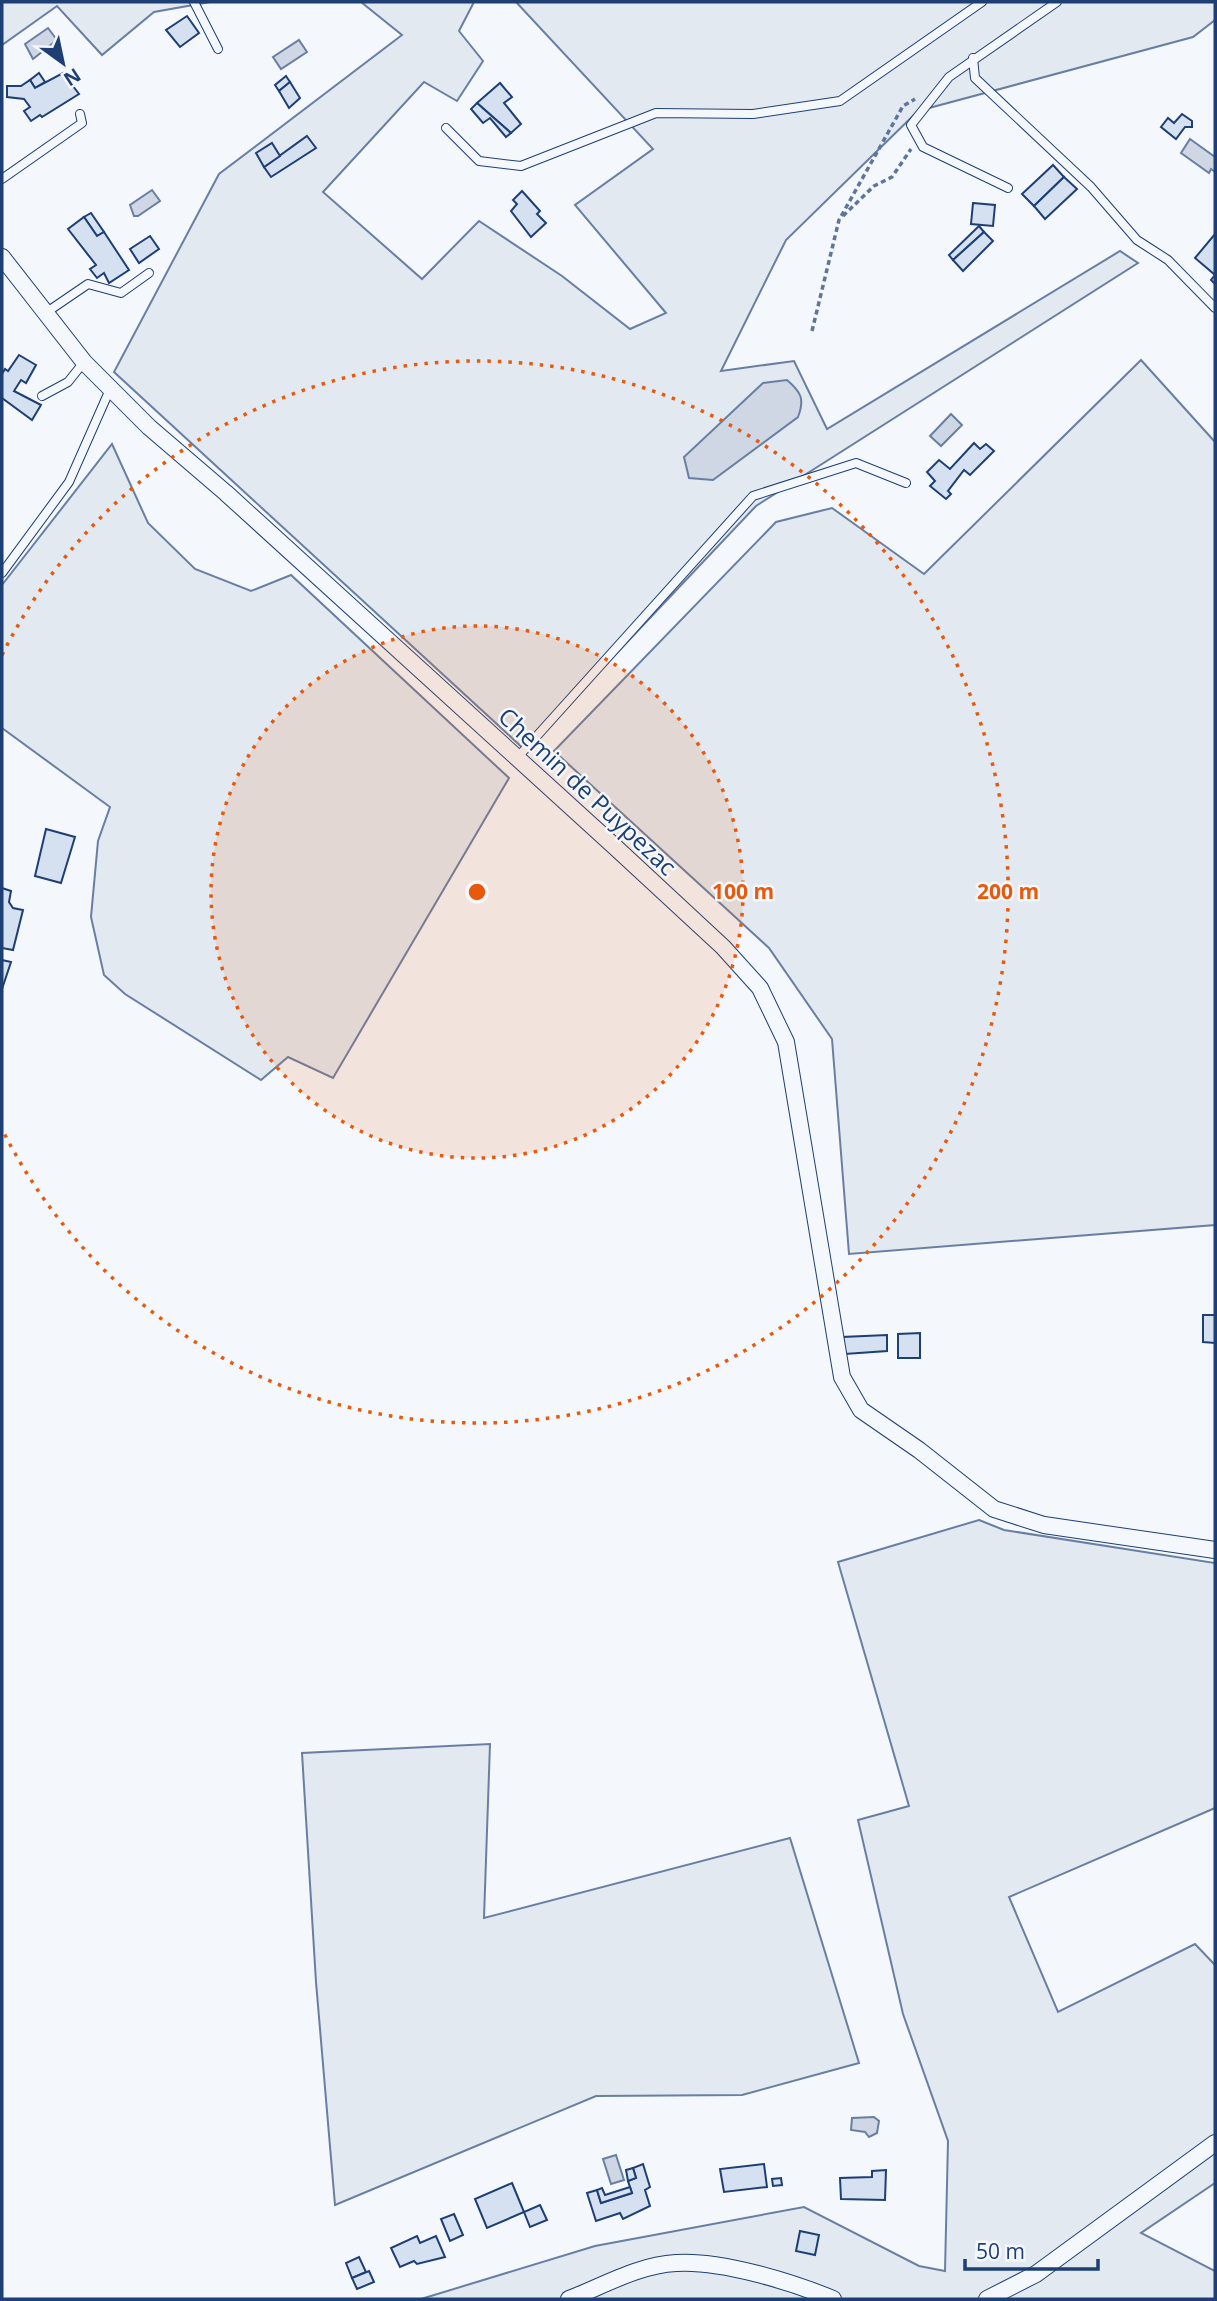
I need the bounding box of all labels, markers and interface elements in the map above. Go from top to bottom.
north arrow [28,28,98,98]
text: N [59,62,86,92]
street label: Chemin de Puypezac [492,700,684,882]
text: 100 m [712,877,774,905]
text: 200 m [977,877,1039,905]
centre of rings [465,880,489,904]
scale bar [965,2228,1098,2272]
text: 50 m [976,2237,1025,2265]

